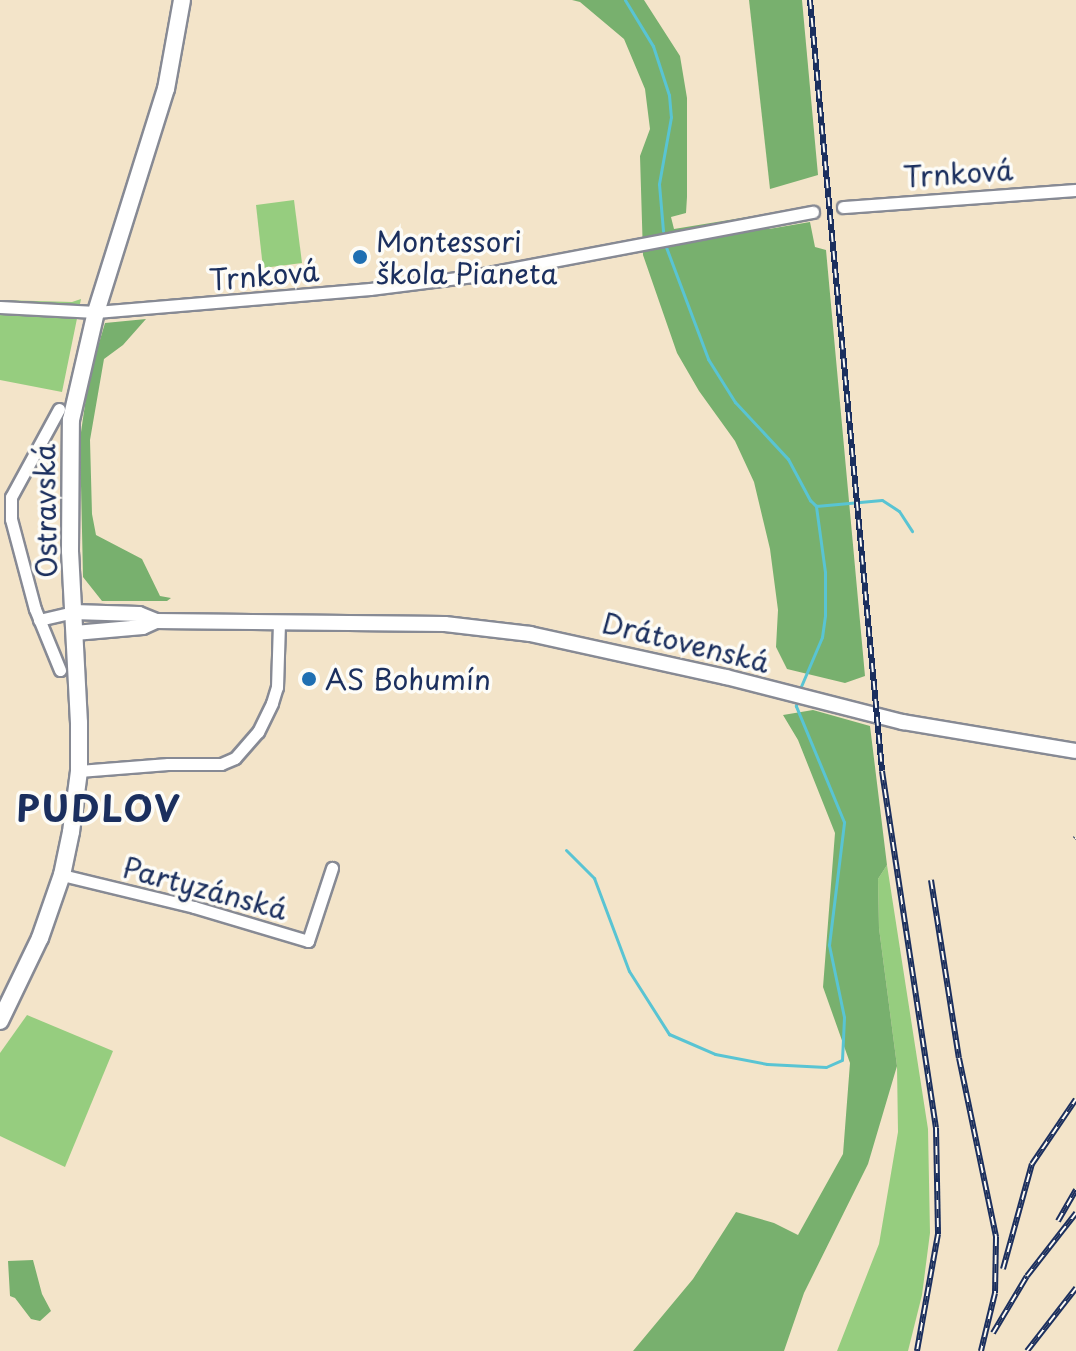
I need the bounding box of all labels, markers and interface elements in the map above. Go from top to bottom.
street label: Trnková [902,152,1014,194]
place label: Montessori škola Pianeta [376,224,560,290]
marker: Montessori škola Pianeta [351,248,369,266]
street label: Trnková [208,253,320,297]
street label: Ostravská [27,444,63,578]
street label: Drátovenská [599,605,773,679]
place label: AS Bohumín [325,662,490,696]
marker: AS Bohumín [300,670,318,688]
district label: PUDLOV [15,786,183,830]
street label: Partyzánská [119,850,291,926]

